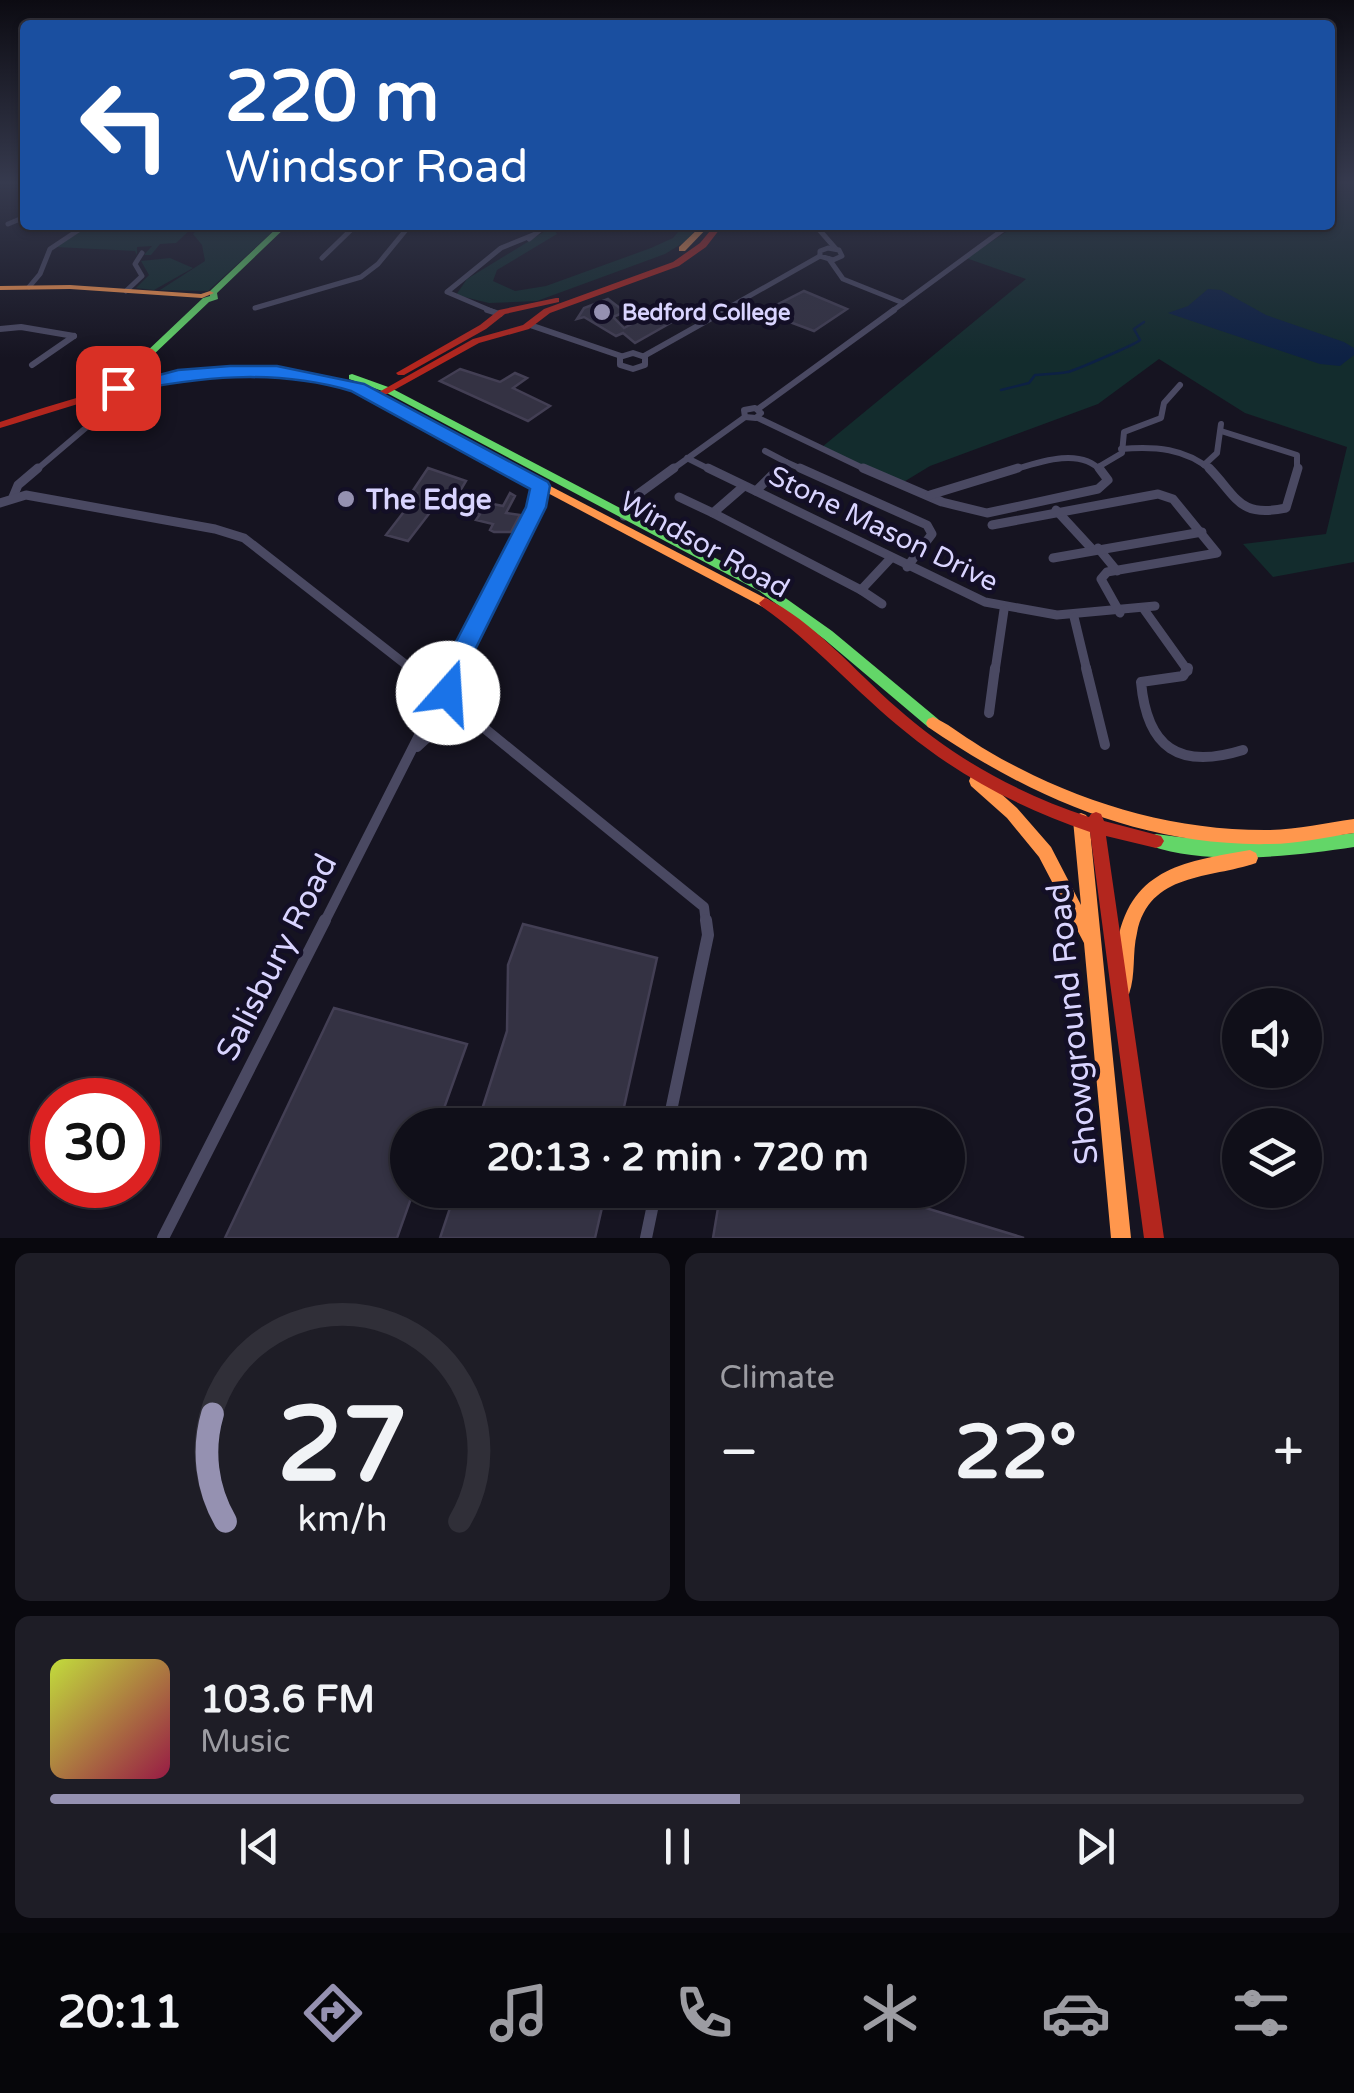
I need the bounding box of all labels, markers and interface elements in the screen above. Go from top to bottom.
text: 220 m [225,56,439,140]
icon: left [60,60,190,190]
text: Windsor Road [225,141,528,195]
place label: Bedford College [622,300,790,326]
marker: Bedford College [591,301,613,323]
pin [76,346,161,431]
icon: arrive [91,361,146,416]
street label: Stone Mason Drive [763,459,1004,599]
place label: The Edge [365,483,492,517]
street label: Windsor Road [614,484,795,605]
marker: The Edge [335,488,357,510]
position arrow [396,641,500,745]
street label: Salisbury Road [208,848,345,1067]
street label: Showground Road [1039,881,1107,1166]
map controls [1222,988,1322,1208]
button: sound [1222,988,1322,1088]
speed limit sign: 30 [30,1078,160,1208]
button: layers [1222,1108,1322,1208]
text: 20:13 · 2 min · 720 m [486,1135,869,1181]
text: Climate [720,1359,835,1397]
text: 27 [277,1384,408,1509]
text: 22° [955,1408,1077,1498]
text: − [720,1420,759,1486]
text: + [1273,1420,1304,1486]
text: km/h [297,1498,387,1541]
text: 103.6 FM [200,1677,375,1723]
text: Music [200,1723,290,1761]
icon: previous [232,1819,287,1874]
icon: pause [650,1819,705,1874]
icon: next [1068,1819,1123,1874]
icon: directions [298,1978,368,2048]
icon: music [484,1978,554,2048]
icon: phone [669,1978,739,2048]
icon: climate [855,1978,925,2048]
icon: car [1041,1978,1111,2048]
icon: filters [1226,1978,1296,2048]
text: 20:11 [58,1986,183,2040]

